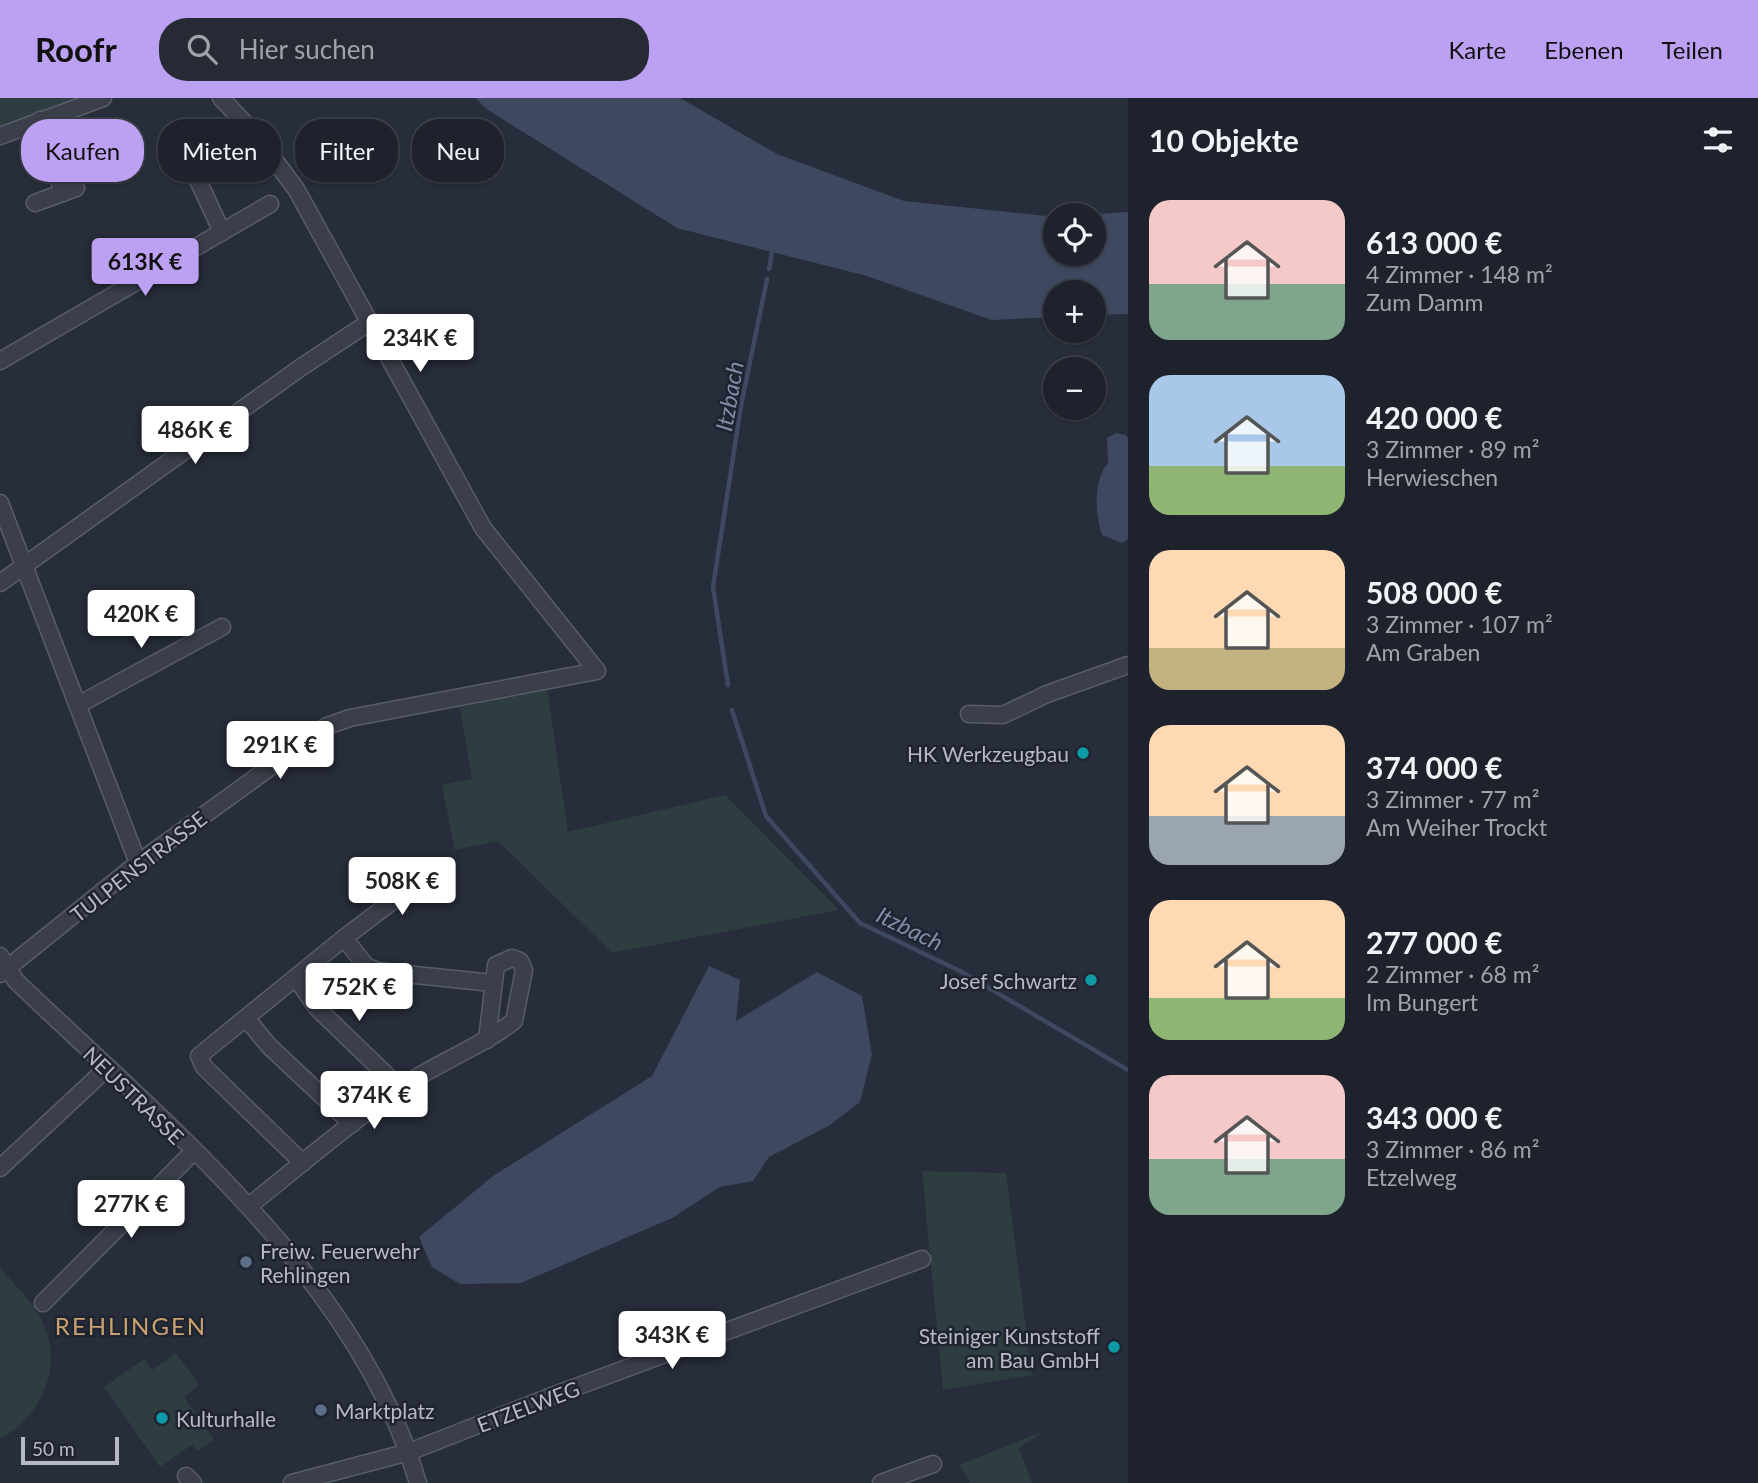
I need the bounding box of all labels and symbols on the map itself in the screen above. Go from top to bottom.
pin: 613K € [88,238,202,298]
pin: 234K € [363,314,477,374]
water label: Itzbach [709,359,749,433]
pin: 486K € [138,406,252,466]
pin: 420K € [84,590,198,650]
pin: 291K € [223,722,337,781]
place label: HK Werkzeugbau [907,741,1069,766]
marker: HK Werkzeugbau [1075,745,1091,761]
street label: TULPENSTRASSE [65,805,211,927]
pin: 508K € [345,858,459,917]
water label: Itzbach [872,900,948,956]
pin: 752K € [302,964,416,1023]
place label: Josef Schwartz [940,968,1077,993]
marker: Josef Schwartz [1083,972,1099,988]
street label: NEUSTRASSE [79,1041,189,1149]
pin: 374K € [317,1072,431,1131]
pin: 277K € [74,1180,188,1240]
place label: Freiw. Feuerwehr Rehlingen [260,1238,420,1287]
marker: Freiw. Feuerwehr Rehlingen [238,1254,254,1270]
district label: REHLINGEN [55,1311,207,1340]
pin: 343K € [615,1312,729,1371]
place label: Steiniger Kunststoff am Bau GmbH [919,1323,1100,1372]
marker: Steiniger Kunststoff am Bau GmbH [1106,1339,1122,1355]
street label: ETZELWEG [473,1375,583,1437]
place label: Marktplatz [335,1398,435,1423]
marker: Marktplatz [313,1402,329,1418]
place label: Kulturhalle [176,1406,276,1431]
marker: Kulturhalle [154,1410,170,1426]
scale bar [21,1434,119,1466]

